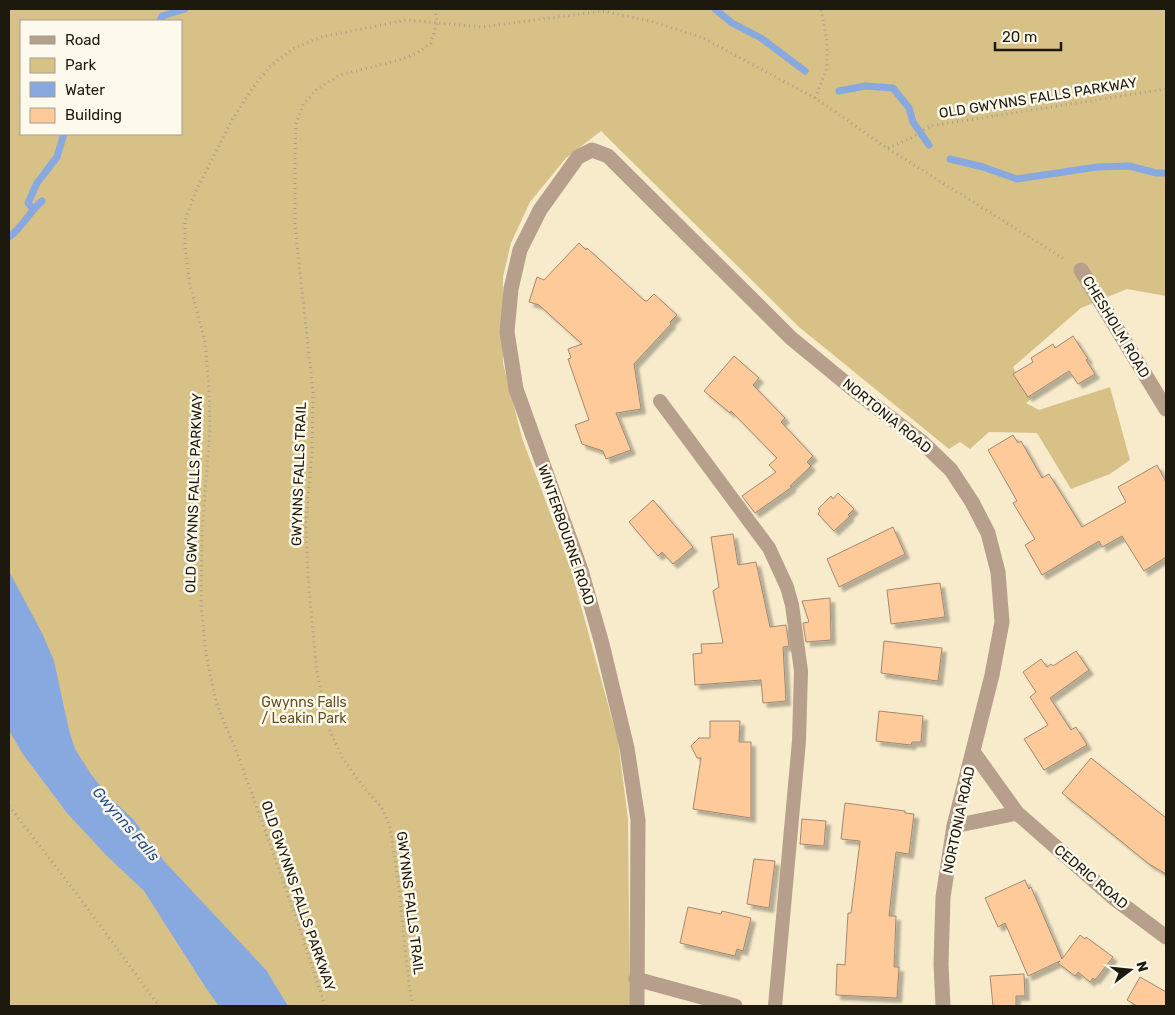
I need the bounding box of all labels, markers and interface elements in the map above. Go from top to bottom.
legend [20,20,182,135]
scale bar [995,20,1061,52]
text: 20 m [1002,28,1037,46]
text: Road [65,31,101,49]
text: Park [65,56,96,74]
street label: OLD GWYNNS FALLS PARKWAY [938,74,1138,122]
text: Water [65,81,105,99]
text: Building [65,106,122,124]
street label: CHESHOLM ROAD [1079,273,1153,381]
street label: NORTONIA ROAD [839,375,935,457]
street label: OLD GWYNNS FALLS PARKWAY [182,393,206,593]
street label: GWYNNS FALLS TRAIL [288,402,310,546]
street label: WINTERBOURNE ROAD [534,463,598,607]
park label: Gwynns Falls / Leakin Park [261,694,347,727]
street label: NORTONIA ROAD [939,765,979,875]
water label: Gwynns Falls [89,783,163,865]
street label: OLD GWYNNS FALLS PARKWAY [257,799,339,993]
street label: GWYNNS FALLS TRAIL [393,830,427,976]
street label: CEDRIC ROAD [1051,841,1131,913]
north arrow [1105,945,1155,995]
text: N [1132,959,1152,974]

